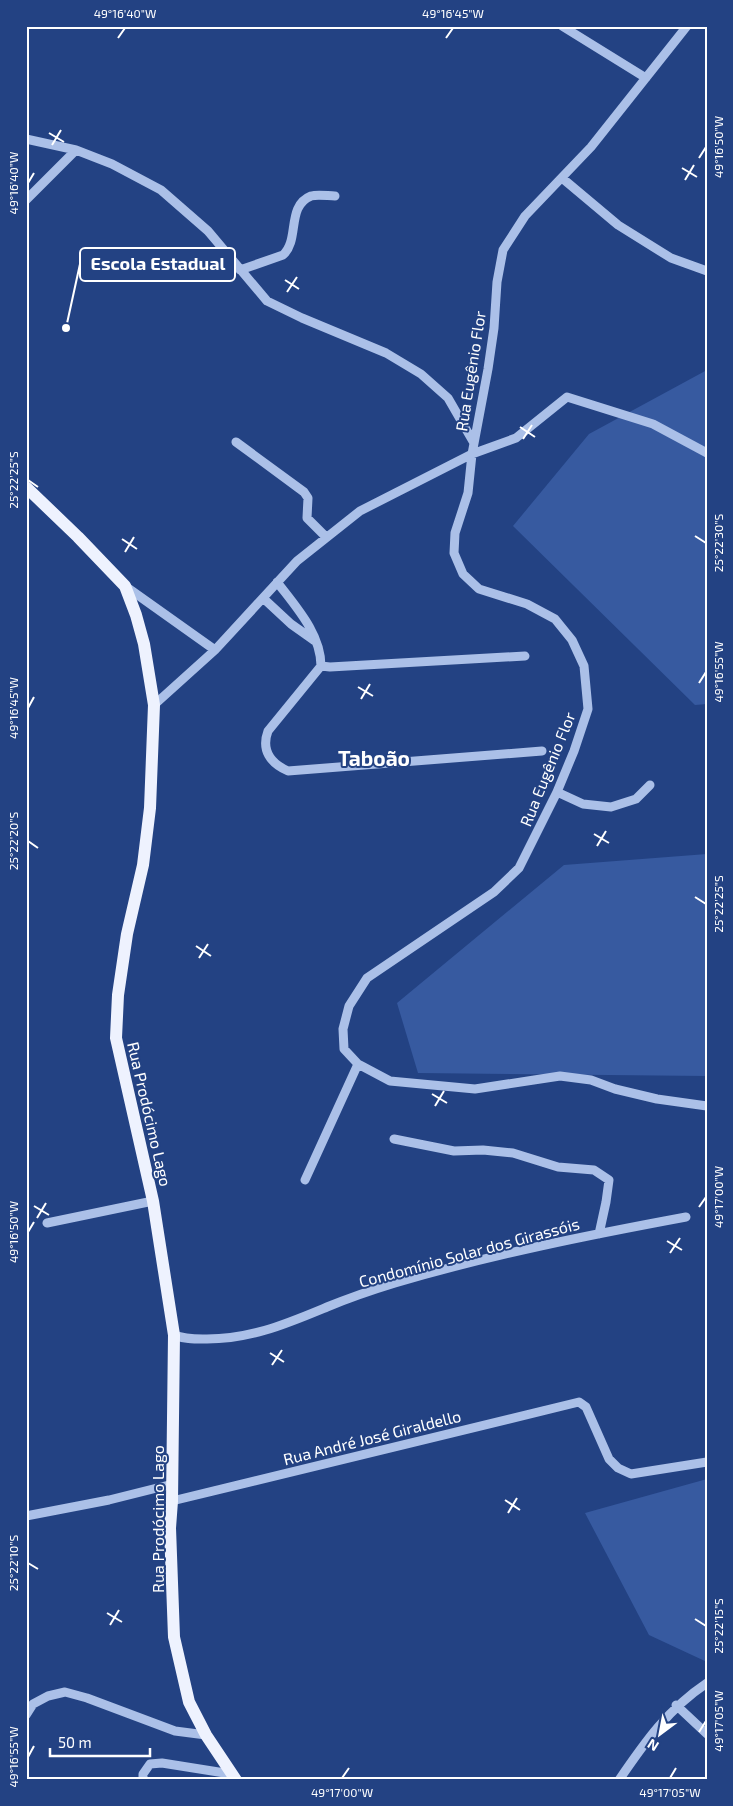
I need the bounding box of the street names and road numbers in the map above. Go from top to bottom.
street label: Rua Eugênio Flor [451,309,489,433]
street label: Rua Eugênio Flor [515,708,579,829]
street label: Rua Prodócimo Lago [124,1040,176,1188]
street label: Condomínio Solar dos Girassóis [357,1213,581,1291]
street label: Rua André José Giraldello [281,1406,463,1468]
street label: Rua Prodócimo Lago [148,1445,167,1593]

